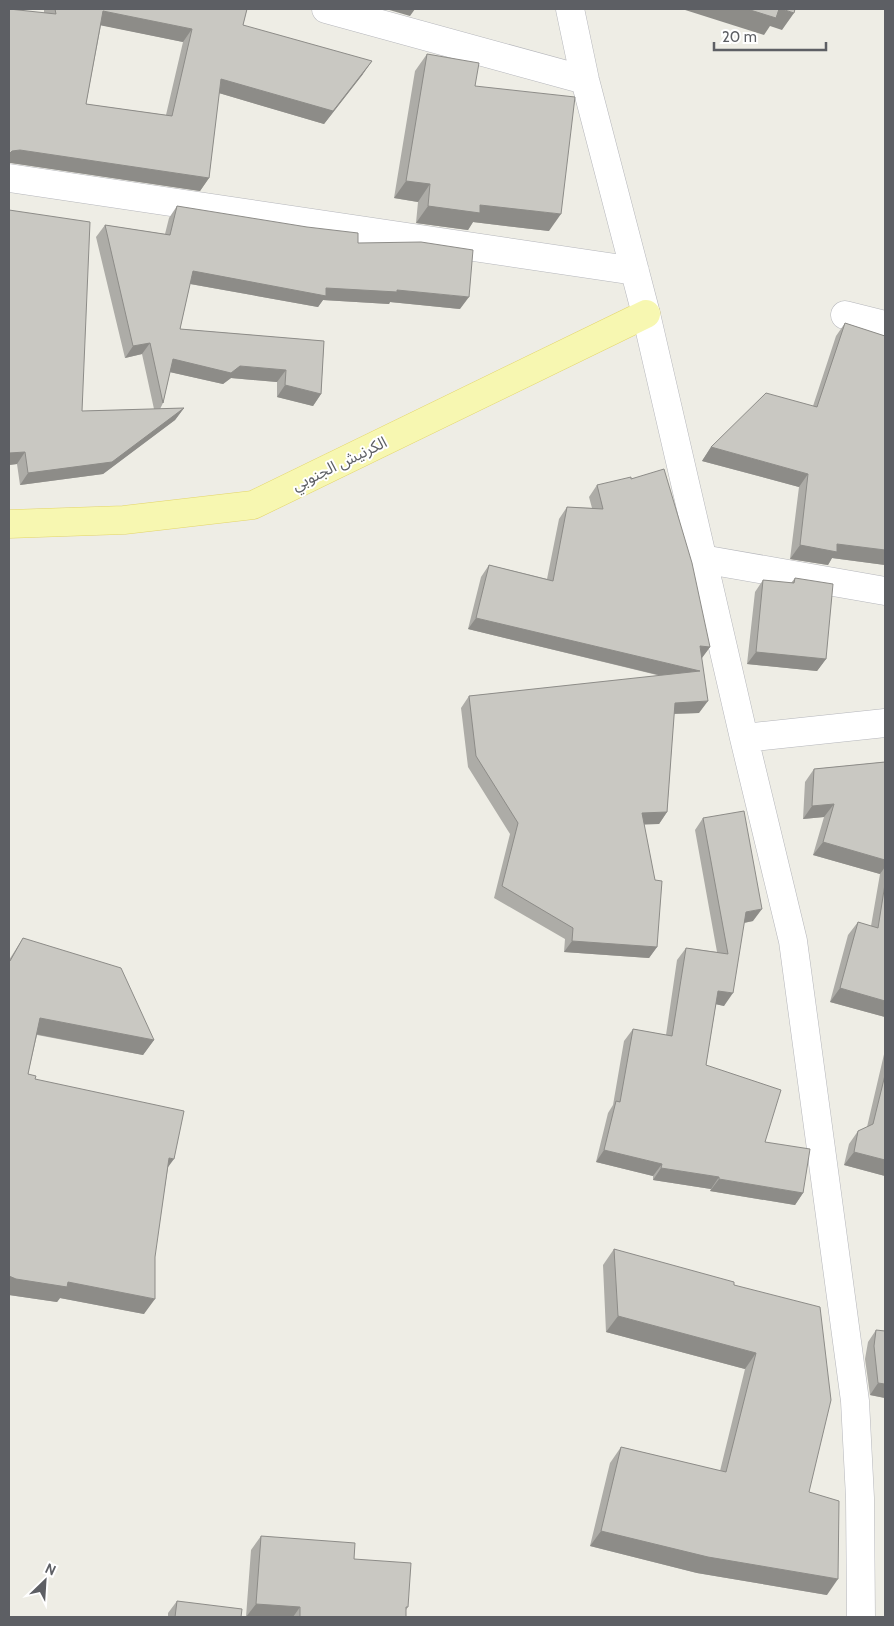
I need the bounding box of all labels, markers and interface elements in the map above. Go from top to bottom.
scale bar [714,20,826,52]
text: 20 m [722,28,757,46]
street label: الكرنيش الجنوبي [289,432,391,497]
north arrow [20,1556,70,1606]
text: N [42,1559,59,1579]

